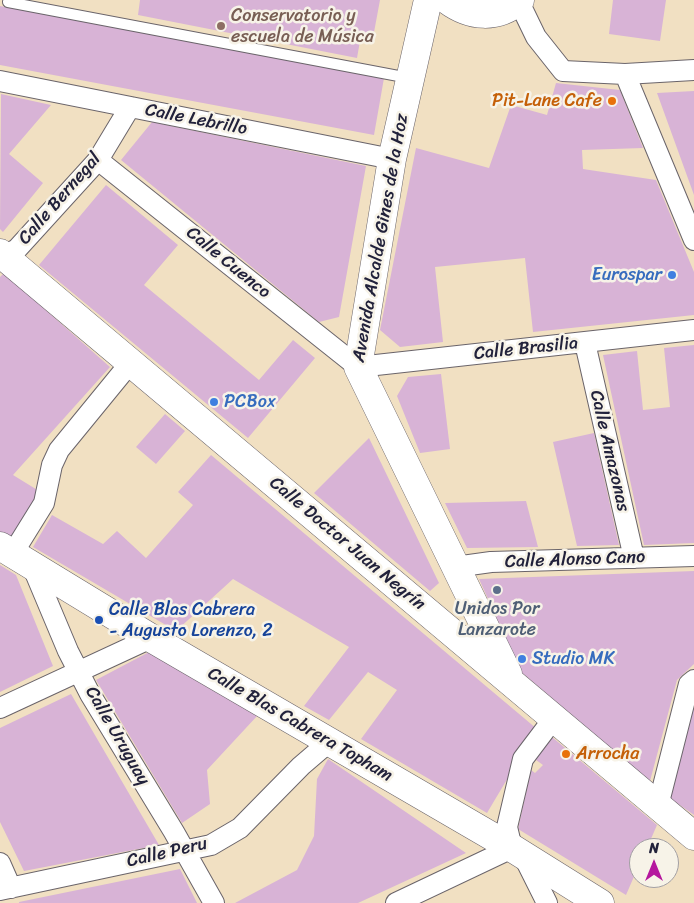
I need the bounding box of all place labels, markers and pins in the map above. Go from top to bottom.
place label: Conservatorio y escuela de Música [231,5,374,48]
marker: Conservatorio y escuela de Música [215,20,227,32]
place label: Pit-Lane Cafe [492,90,602,112]
marker: Pit-Lane Cafe [606,95,618,107]
place label: Eurospar [592,264,662,286]
marker: Eurospar [666,269,678,281]
place label: PCBox [224,391,276,413]
marker: PCBox [208,396,220,408]
marker: Unidos Por Lanzarote [491,584,503,596]
place label: Unidos Por Lanzarote [455,598,539,640]
place label: Calle Blas Cabrera - Augusto Lorenzo, 2 [109,599,273,642]
marker: Calle Blas Cabrera - Augusto Lorenzo, 2 [93,614,105,626]
place label: Studio MK [532,648,614,670]
marker: Studio MK [516,653,528,665]
place label: Arrocha [576,743,639,765]
marker: Arrocha [560,748,572,760]

